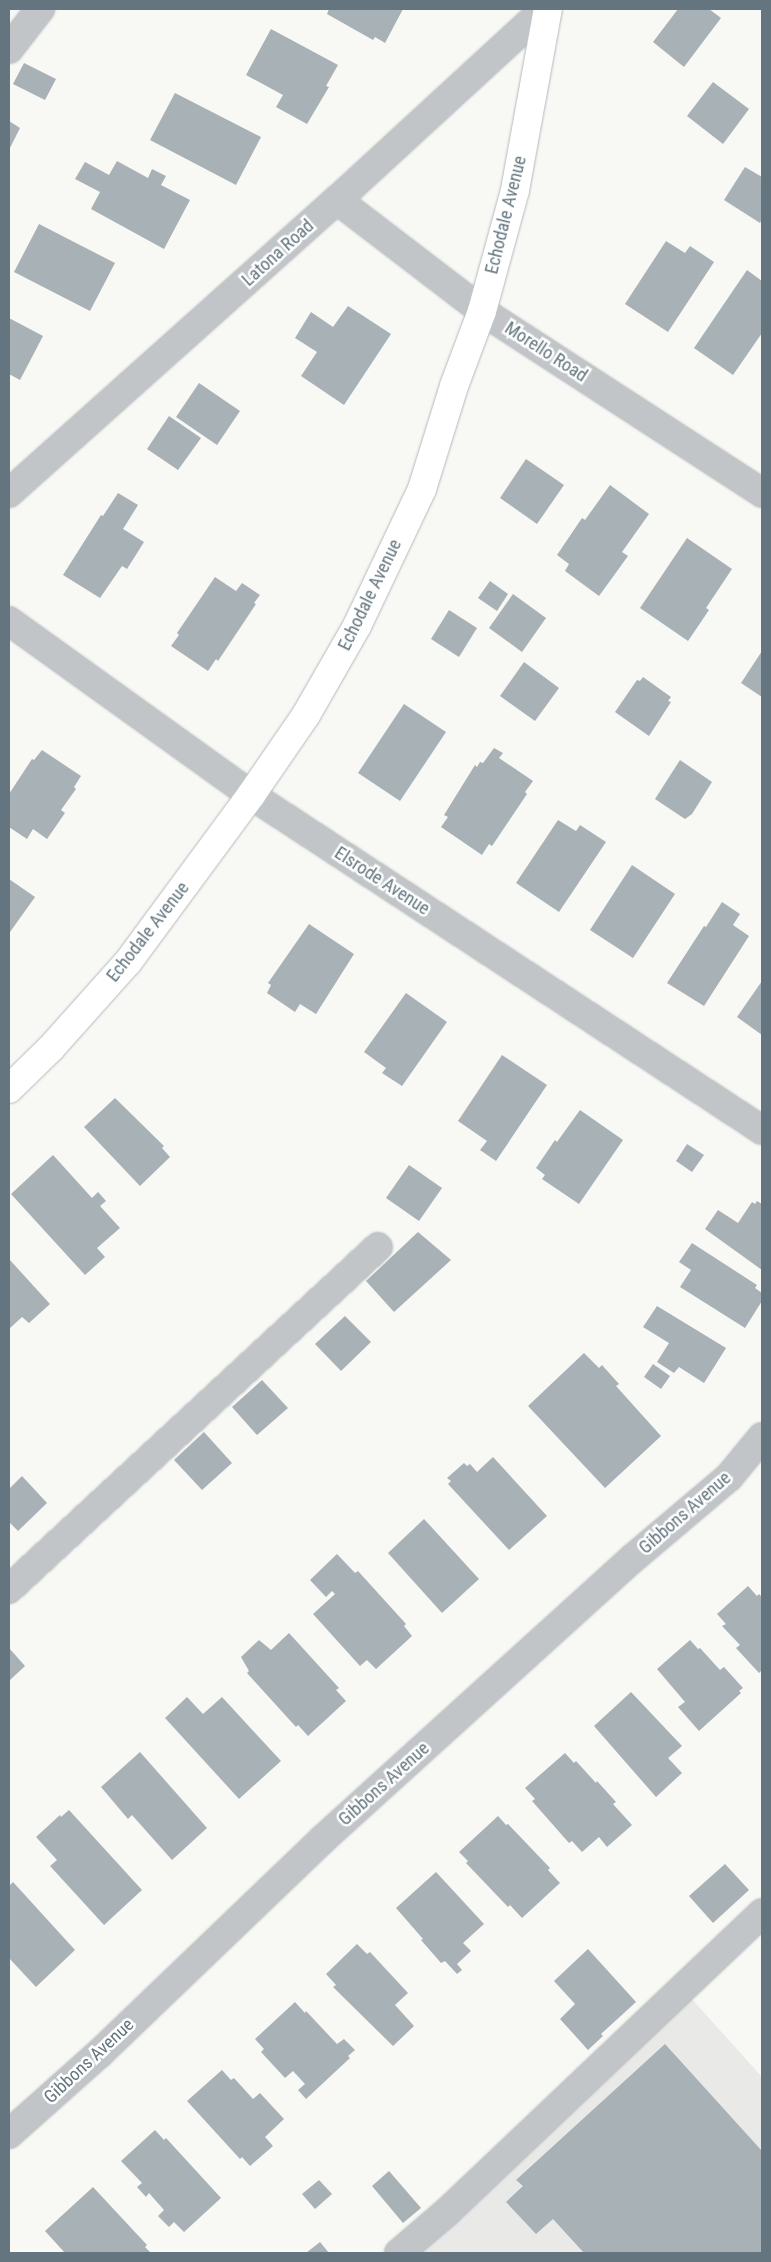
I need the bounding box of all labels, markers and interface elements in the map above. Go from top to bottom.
street label: Echodale Avenue [481,154,531,276]
street label: Latona Road [238,215,318,291]
street label: Morello Road [501,317,591,387]
street label: Echodale Avenue [334,536,406,654]
street label: Elsrode Avenue [330,842,434,920]
street label: Echodale Avenue [102,878,194,986]
street label: Gibbons Avenue [635,1467,735,1559]
street label: Gibbons Avenue [334,1738,434,1830]
street label: Gibbons Avenue [40,2014,138,2108]

